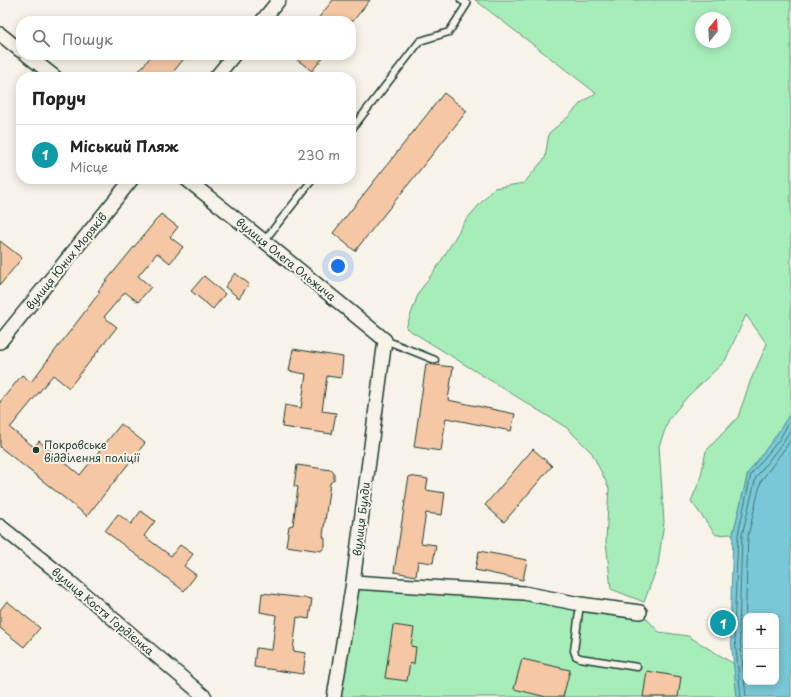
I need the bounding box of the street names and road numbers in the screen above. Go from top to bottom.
street label: вулиця Юних Моряків [21,209,111,313]
street label: вулиця Олега Ольжича [232,213,340,305]
street label: вулиця Булди [348,481,374,557]
street label: вулиця Костя Гордієнка [48,563,158,659]

